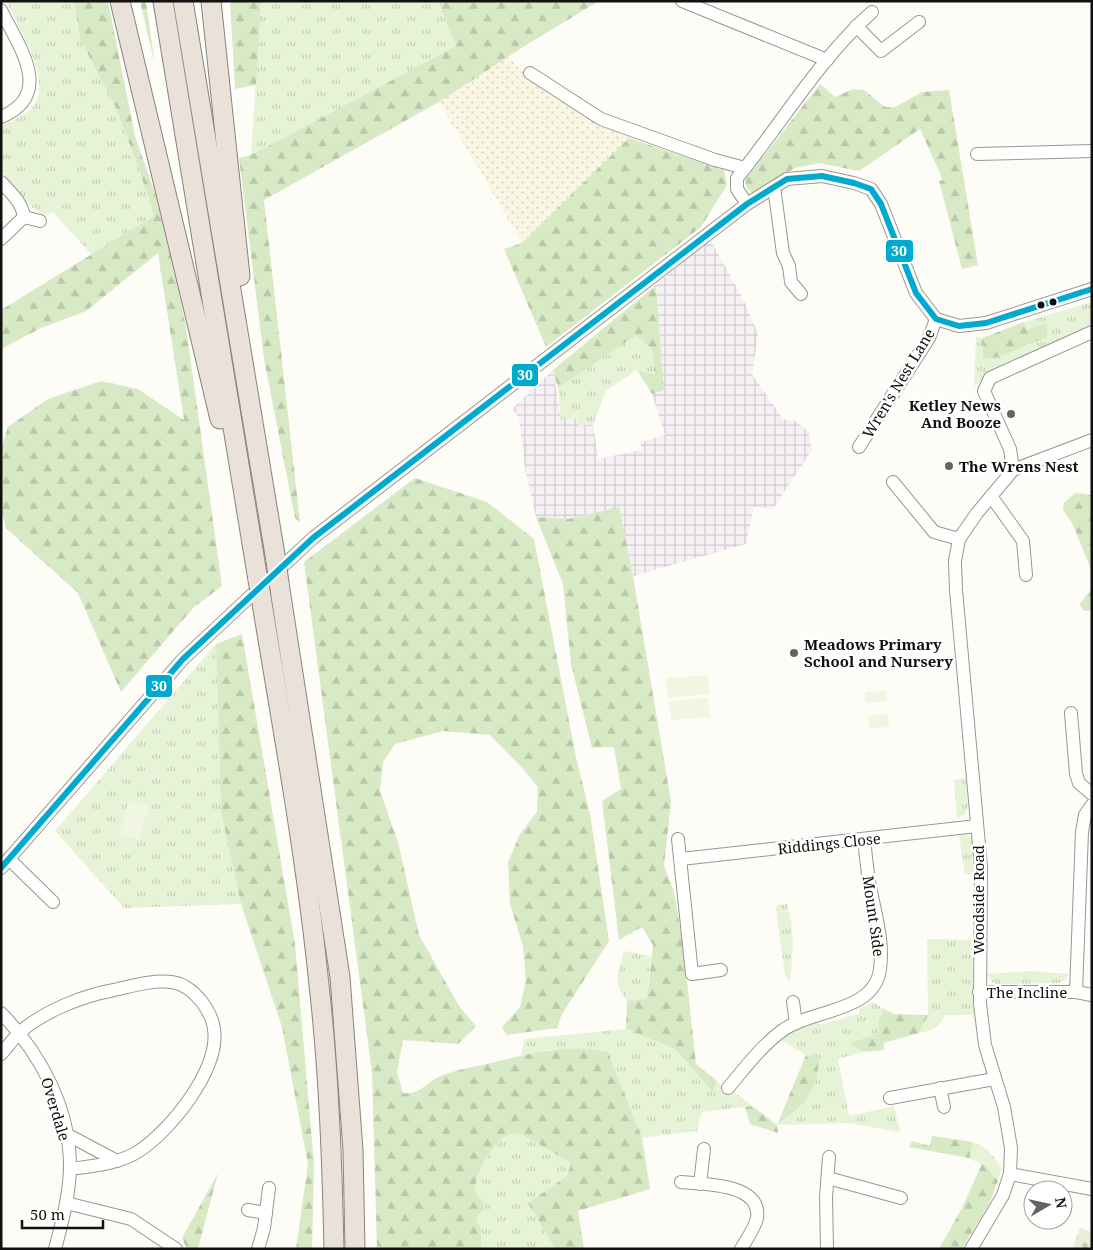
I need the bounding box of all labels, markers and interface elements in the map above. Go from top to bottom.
line badge: 30 [885,239,914,263]
text: 30 [891,241,907,260]
unlabelled marker [1048,297,1058,307]
unlabelled marker [1036,300,1046,310]
street label: Wren's Nest Lane [857,324,939,442]
line badge: 30 [511,363,539,387]
text: 30 [517,365,533,384]
place label: Ketley News And Booze [909,395,1001,432]
marker: Ketley News And Booze [1005,408,1017,420]
place label: The Wrens Nest [959,456,1079,476]
marker: The Wrens Nest [943,460,955,472]
place label: Meadows Primary School and Nursery [804,634,953,671]
marker: Meadows Primary School and Nursery [788,647,800,659]
line badge: 30 [145,674,173,698]
text: 30 [151,676,167,695]
street label: Riddings Close [776,828,882,858]
street label: Woodside Road [968,845,988,955]
street label: Mount Side [858,874,890,958]
street label: The Incline [987,982,1067,1002]
street label: Overdale [37,1075,75,1143]
north arrow [1023,1180,1073,1230]
text: N [1051,1196,1072,1210]
scale bar [22,1198,104,1230]
text: 50 m [30,1204,65,1224]

